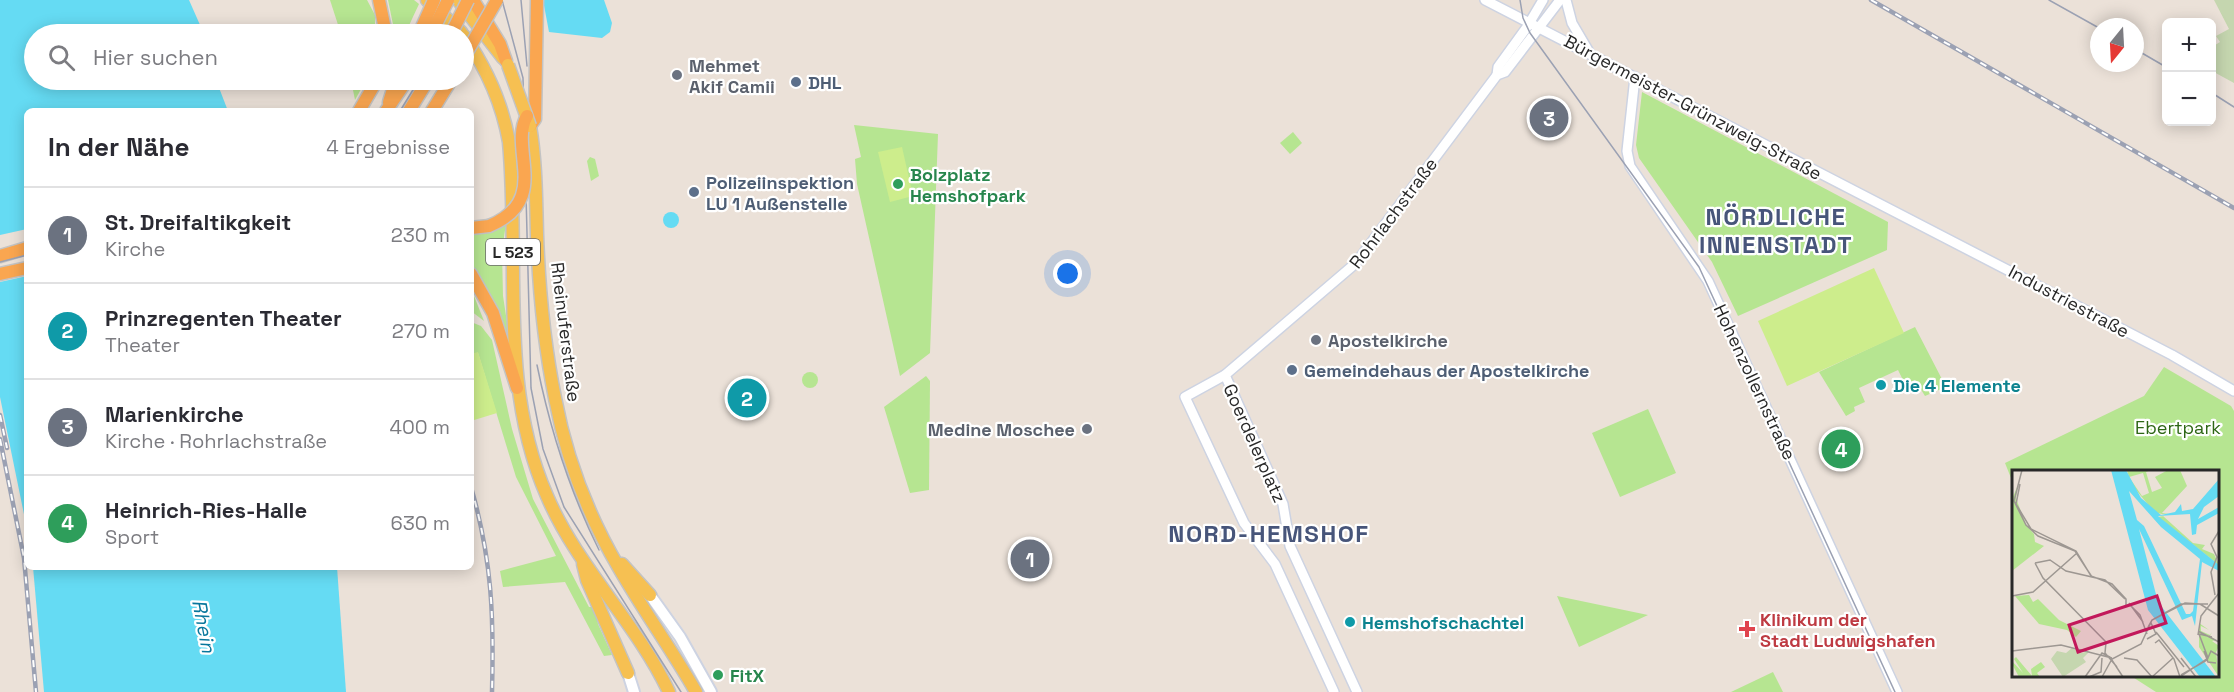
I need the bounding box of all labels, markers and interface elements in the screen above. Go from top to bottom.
north arrow [2090,18,2144,72]
map controls [2162,18,2216,126]
button: + [2162,18,2216,72]
search box [24,24,474,90]
street label: Bürgermeister-Grünzweig-Straße [1560,29,1826,185]
icon: search [45,41,78,74]
text: Hier suchen [93,43,218,71]
place label: Mehmet Akif Camii [689,54,775,98]
marker: Mehmet Akif Camii [670,68,684,82]
place label: DHL [808,71,842,94]
button: − [2162,72,2216,126]
marker: DHL [789,75,803,89]
pin: 3 [1530,96,1568,140]
text: In der Nähe [48,130,189,164]
text: 4 Ergebnisse [326,134,450,160]
street label: Rohrlachstraße [1344,153,1442,273]
place label: Bolzplatz Hemshofpark [910,163,1026,207]
place label: Polizeiinspektion LU 1 Außenstelle [706,171,854,215]
marker: Bolzplatz Hemshofpark [891,177,905,191]
marker: Polizeiinspektion LU 1 Außenstelle [687,185,701,199]
district label: NÖRDLICHE INNENSTADT [1699,201,1853,260]
text: St. Dreifaltikgkeit [105,208,291,236]
text: 1 [63,222,72,248]
text: 230 m [391,222,450,248]
text: Kirche [105,236,165,262]
road number: L 523 [486,239,540,265]
your location [1053,259,1082,288]
street label: Industriestraße [2005,259,2133,343]
street label: Rheinuferstraße [546,261,586,403]
street label: Hohenzollernstraße [1709,300,1801,464]
text: Prinzregenten Theater [105,304,342,332]
text: 2 [62,318,73,344]
text: 270 m [392,318,450,344]
place label: Apostelkirche [1328,329,1448,352]
text: Theater [105,332,180,358]
marker: Apostelkirche [1309,333,1323,347]
place label: Gemeindehaus der Apostelkirche [1304,359,1589,382]
marker: Gemeindehaus der Apostelkirche [1285,363,1299,377]
place label: Die 4 Elemente [1893,374,2021,397]
pin: 2 [728,376,766,420]
marker: Die 4 Elemente [1874,378,1888,392]
street label: Goerdelerplatz [1219,380,1291,506]
text: Marienkirche [105,400,244,428]
text: 3 [61,414,74,440]
text: 400 m [390,414,450,440]
park label: Ebertpark [2135,416,2221,439]
place label: Medine Moschee [928,418,1075,441]
marker: Medine Moschee [1080,422,1094,436]
pin: 4 [1822,426,1860,472]
text: Kirche · Rohrlachstraße [105,428,327,454]
inset map [2012,470,2219,677]
text: Heinrich-Ries-Halle [105,496,307,524]
text: 4 [61,510,74,536]
text: 630 m [391,510,450,536]
district label: NORD-HEMSHOF [1168,518,1370,549]
text: Sport [105,524,159,550]
pin: 1 [1010,536,1050,582]
water label: Rhein [186,597,222,656]
place label: Klinikum der Stadt Ludwigshafen [1760,608,1936,652]
place label: Hemshofschachtel [1362,611,1524,634]
marker: Hemshofschachtel [1343,615,1357,629]
marker: Klinikum der Stadt Ludwigshafen [1738,620,1756,638]
place label: FitX [730,664,765,687]
marker: FitX [711,668,725,682]

